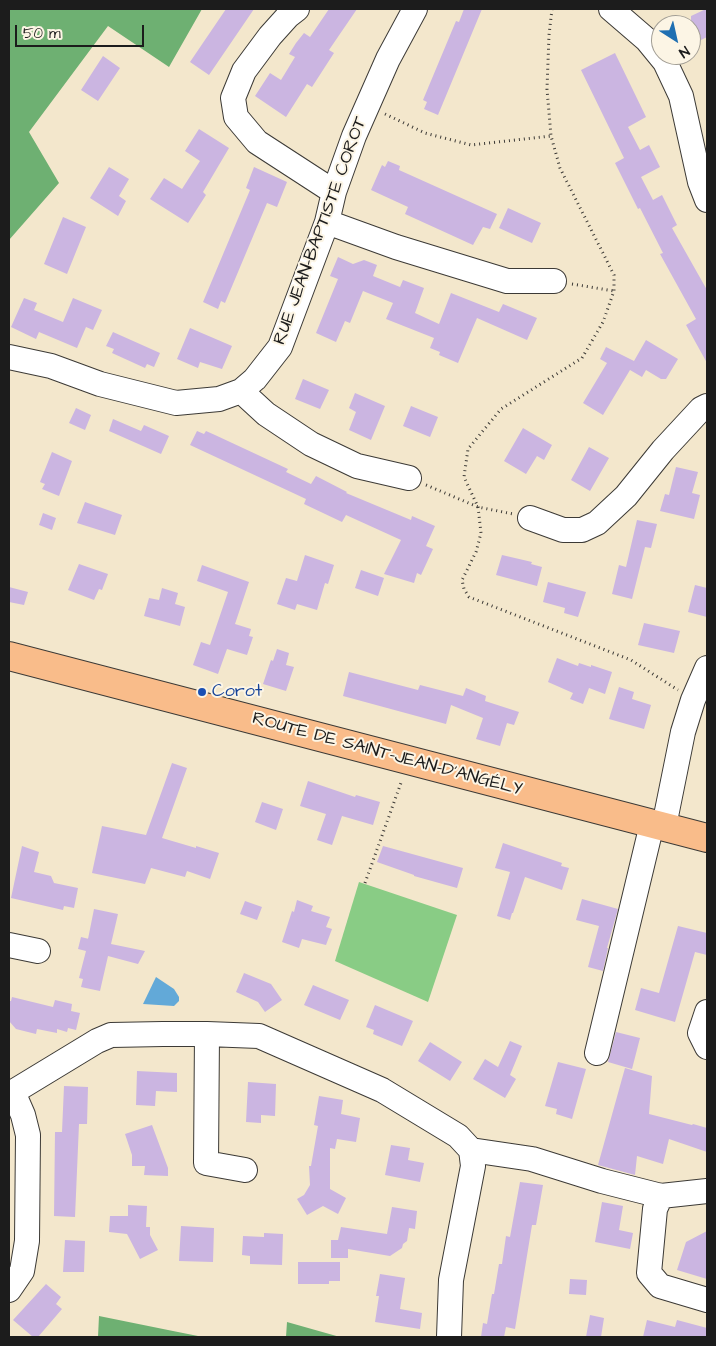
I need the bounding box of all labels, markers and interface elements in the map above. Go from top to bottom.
scale bar [18,15,146,47]
north arrow [651,15,701,65]
text: 50 m [23,23,61,44]
text: N [675,41,693,62]
street label: RUE JEAN-BAPTISTE COROT [270,114,372,348]
place label: Corot [212,681,262,703]
marker: Corot [196,686,208,698]
street label: ROUTE DE SAINT-JEAN-D'ANGÉLY [250,709,524,801]

